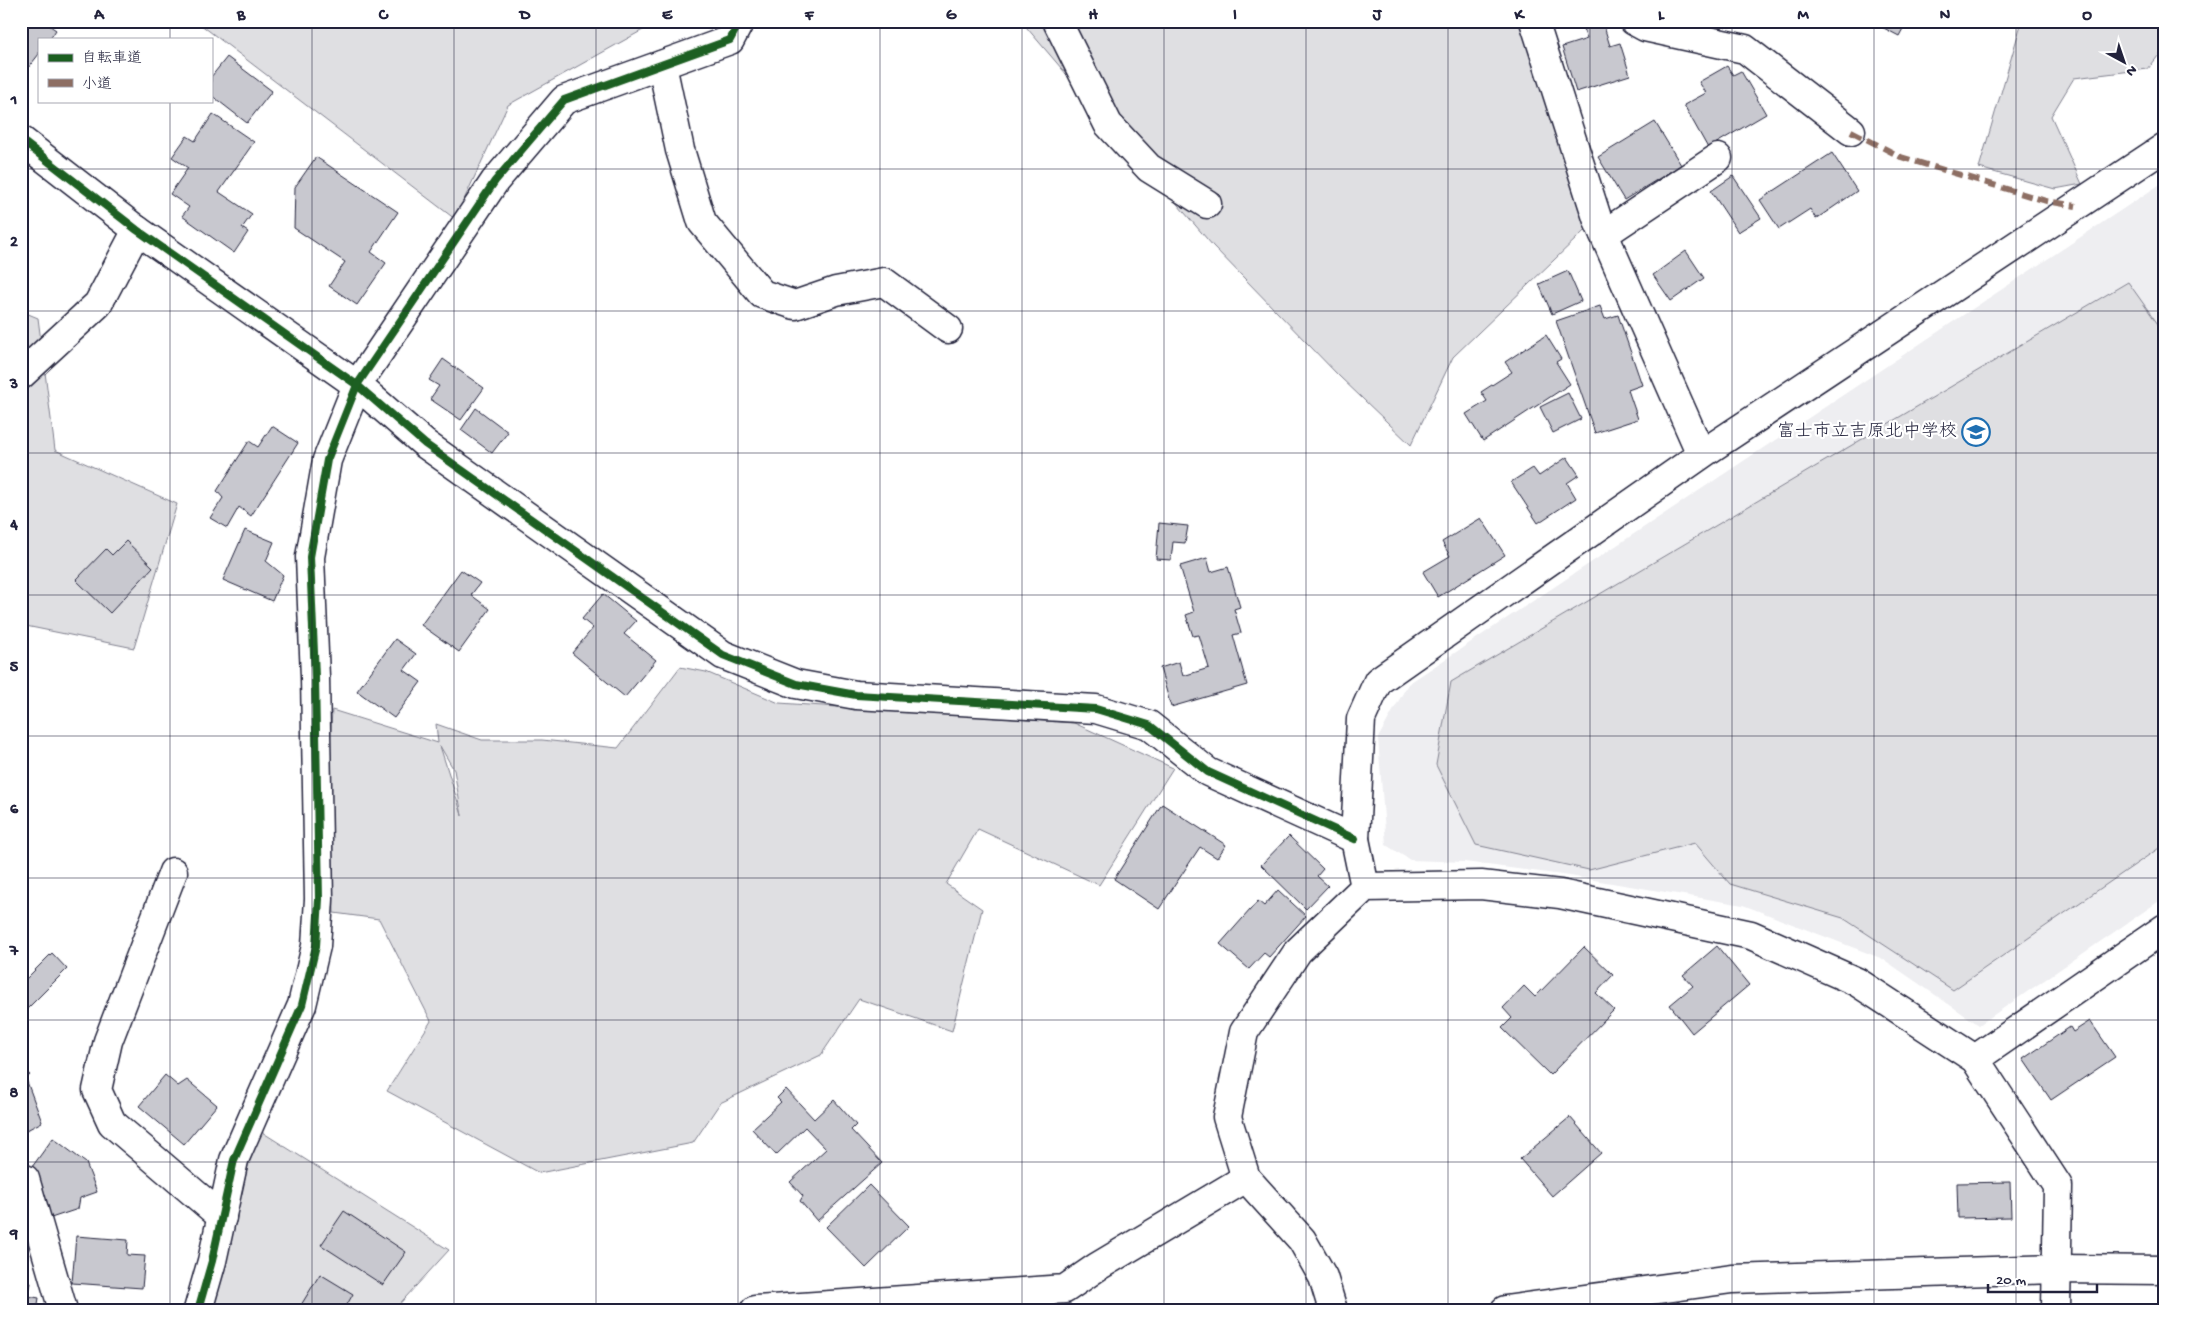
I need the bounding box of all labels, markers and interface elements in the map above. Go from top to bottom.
text: A [93,7,105,26]
text: B [236,7,246,26]
text: C [378,7,389,26]
text: D [518,7,531,26]
text: E [662,7,673,26]
text: F [804,7,815,26]
text: G [946,7,957,26]
text: H [1088,7,1098,26]
text: I [1233,7,1237,26]
text: J [1372,7,1383,26]
text: K [1514,7,1526,26]
text: L [1658,7,1665,26]
text: M [1797,7,1809,26]
text: N [1940,7,1951,26]
text: O [2082,7,2092,26]
legend [38,38,212,102]
north arrow [2098,38,2148,88]
text: 自転車道 [82,49,142,68]
text: N [2122,61,2140,79]
text: 小道 [82,76,112,94]
text: 1 [10,92,17,111]
text: 2 [10,234,18,253]
text: 3 [9,376,18,395]
school or university icon: 富士市立吉原北中学校 [1961,417,1991,447]
place label: 富士市立吉原北中学校 [1777,421,1957,443]
text: 4 [9,517,18,536]
text: 5 [10,659,19,678]
text: 6 [10,801,19,820]
text: 7 [9,943,19,962]
text: 8 [10,1085,19,1104]
text: 9 [9,1226,18,1245]
scale bar [1988,1261,2097,1293]
text: 20 m [1996,1272,2026,1290]

